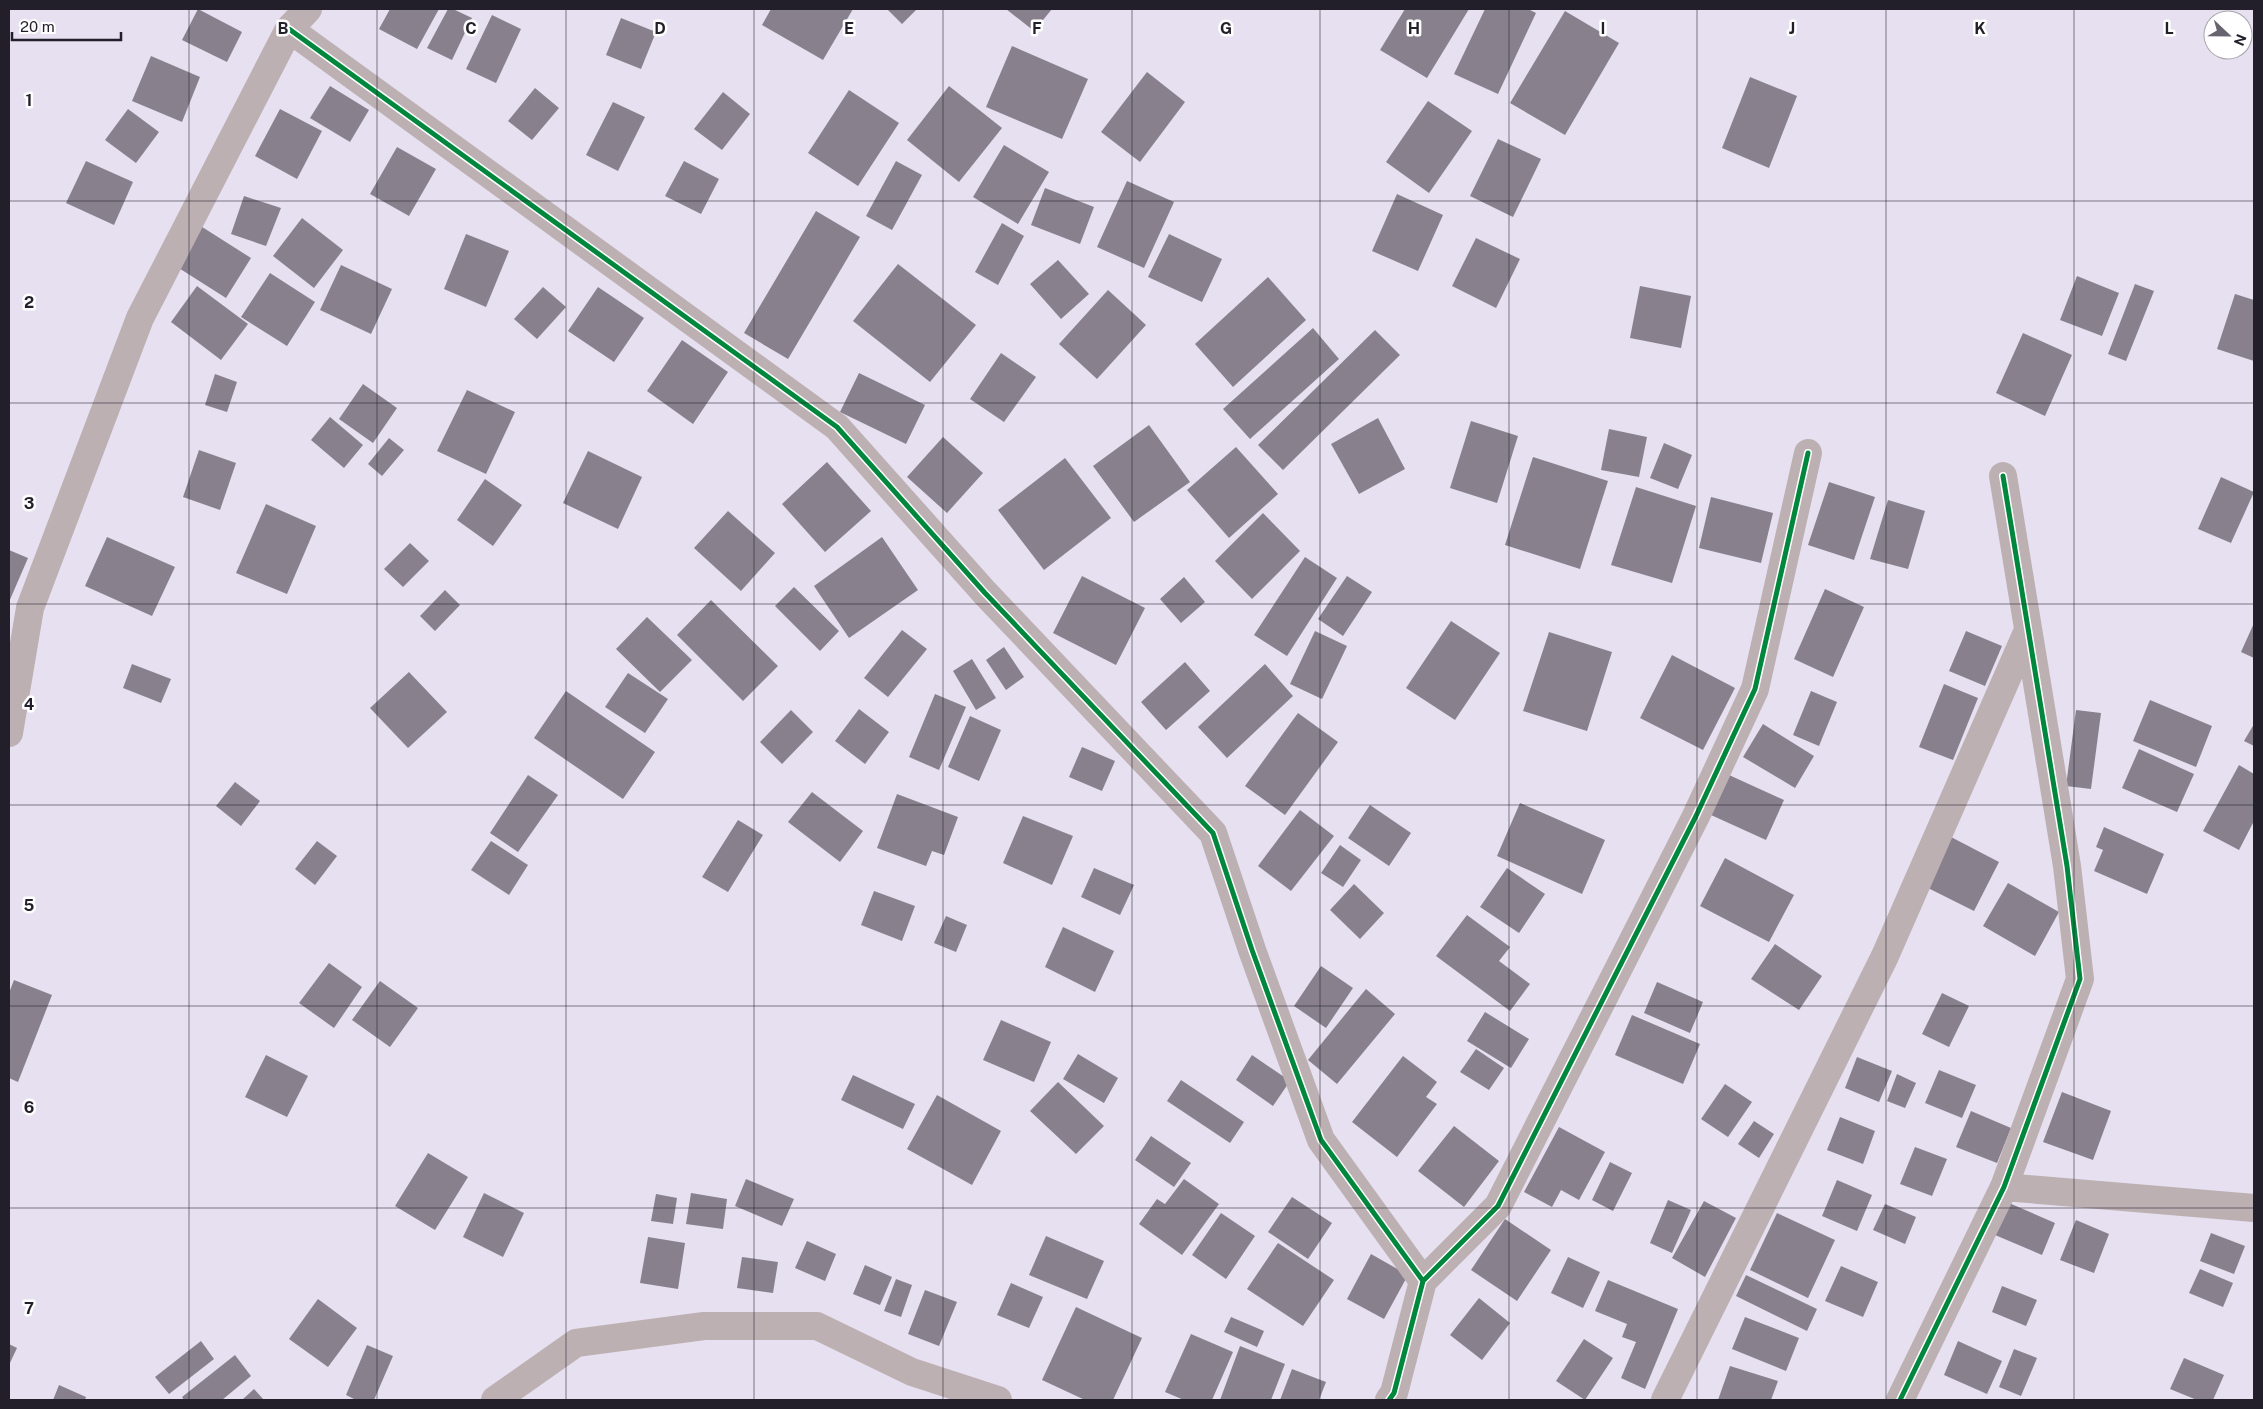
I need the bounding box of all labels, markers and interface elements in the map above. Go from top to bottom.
scale bar [12,10,121,42]
north arrow [2203,10,2253,60]
text: 20 m [20,18,55,35]
text: B [278,19,289,38]
text: C [465,19,477,38]
text: D [654,19,666,38]
text: E [844,19,854,38]
text: F [1032,19,1042,38]
text: G [1220,19,1232,38]
text: H [1408,19,1420,38]
text: I [1601,19,1605,38]
text: J [1789,19,1795,38]
text: K [1974,19,1986,38]
text: L [2164,19,2174,38]
text: N [2231,32,2250,48]
text: 1 [26,91,32,110]
text: 2 [24,293,34,312]
text: 3 [24,494,34,513]
text: 4 [24,695,35,714]
text: 5 [24,896,35,915]
text: 6 [24,1098,34,1117]
text: 7 [24,1299,34,1318]

